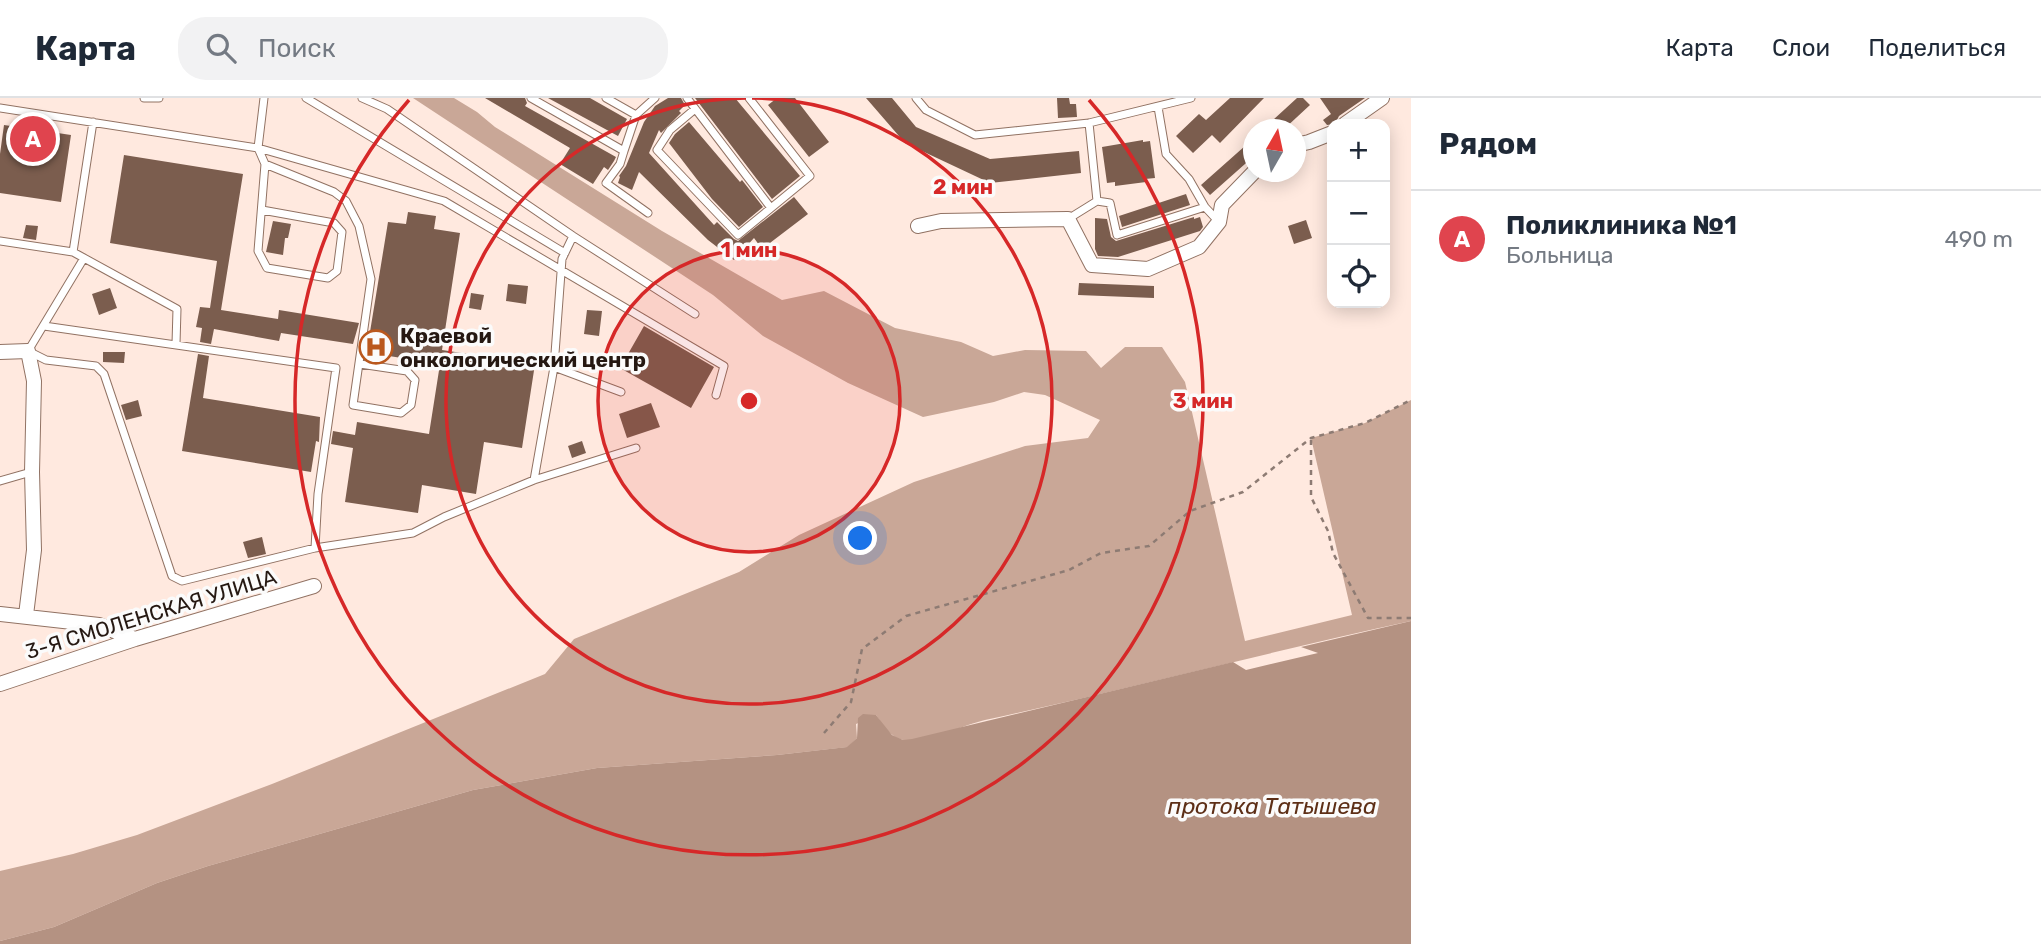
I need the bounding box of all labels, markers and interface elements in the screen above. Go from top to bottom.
search box [178,17,668,80]
text: Карта [35,29,136,68]
icon: search [202,29,240,67]
text: Поиск [258,33,336,64]
text: Карта [1665,34,1734,62]
text: Слои [1772,34,1830,62]
text: Поделиться [1868,34,2006,62]
pin: A [10,113,56,165]
north arrow [1243,119,1306,182]
map controls [1327,119,1390,308]
button: + [1327,119,1390,182]
text: Рядом [1439,126,1537,162]
text: 2 мин [933,174,993,199]
button: − [1327,182,1390,245]
text: Поликлиника №1 [1506,210,1737,241]
text: A [1454,225,1470,253]
text: 490 m [1945,225,2013,253]
text: 1 мин [721,237,777,262]
text: Больница [1506,241,1614,269]
button: locate [1327,245,1390,308]
place label: Краевой онкологический центр [400,323,646,372]
hospital icon: Краевой онкологический центр [357,328,395,366]
text: 3 мин [1173,388,1233,413]
centre of rings [737,389,761,413]
your location [843,521,877,555]
street label: 3-Я СМОЛЕНСКАЯ УЛИЦА [23,564,279,664]
water label: протока Татышева [1168,792,1376,820]

